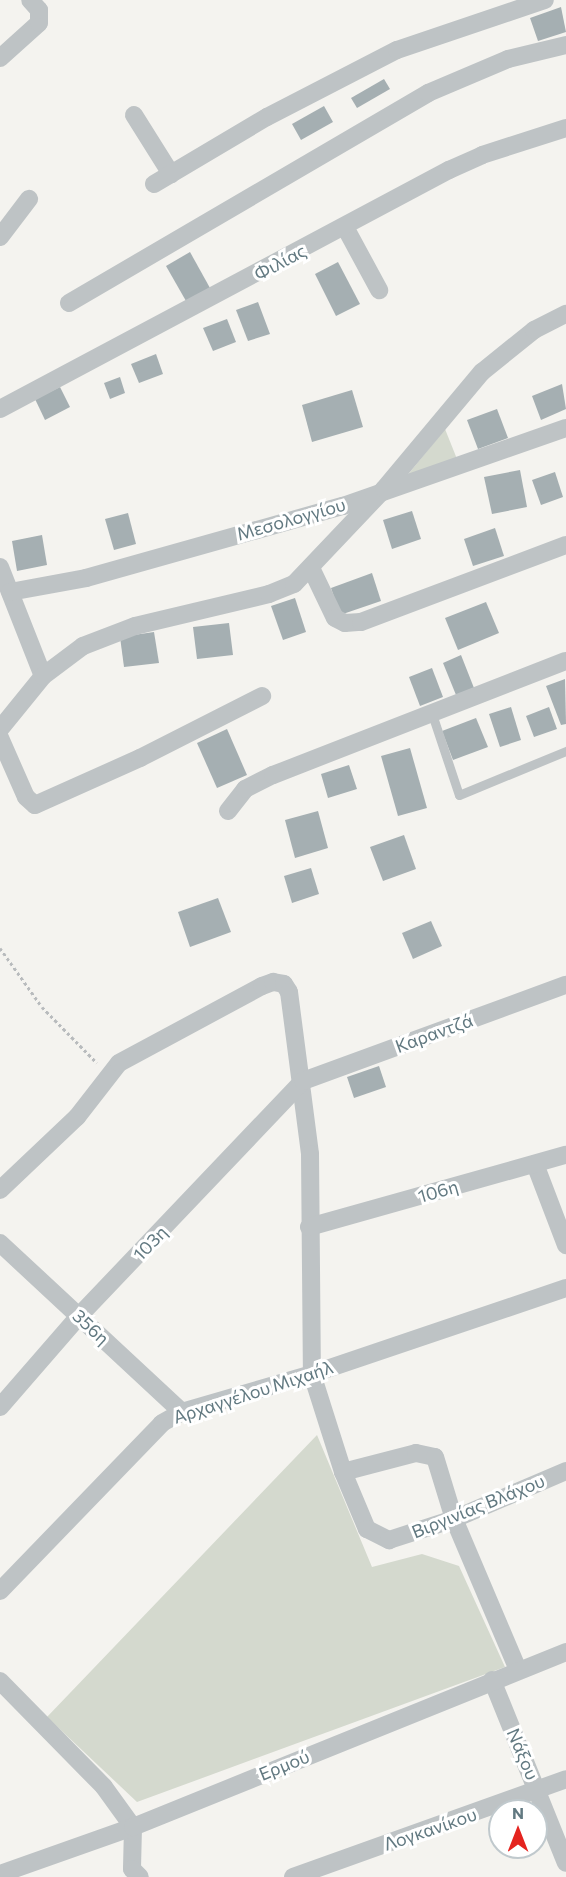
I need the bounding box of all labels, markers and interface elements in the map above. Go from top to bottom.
street label: Φιλίας [250,239,310,285]
street label: Μεσολογγίου [234,493,348,545]
street label: Καραντζά [392,1009,476,1057]
street label: 106η [415,1175,461,1207]
street label: 103η [128,1221,172,1265]
street label: 356η [68,1305,114,1349]
street label: Αρχαγγέλου Μιχαήλ [170,1356,336,1428]
street label: Βιργινίας Βλάχου [408,1469,548,1543]
street label: Νάξου [503,1725,543,1783]
street label: Ερμού [256,1745,312,1785]
north arrow [488,1799,548,1859]
street label: Λογκανίκου [381,1803,479,1855]
text: N [512,1803,524,1822]

